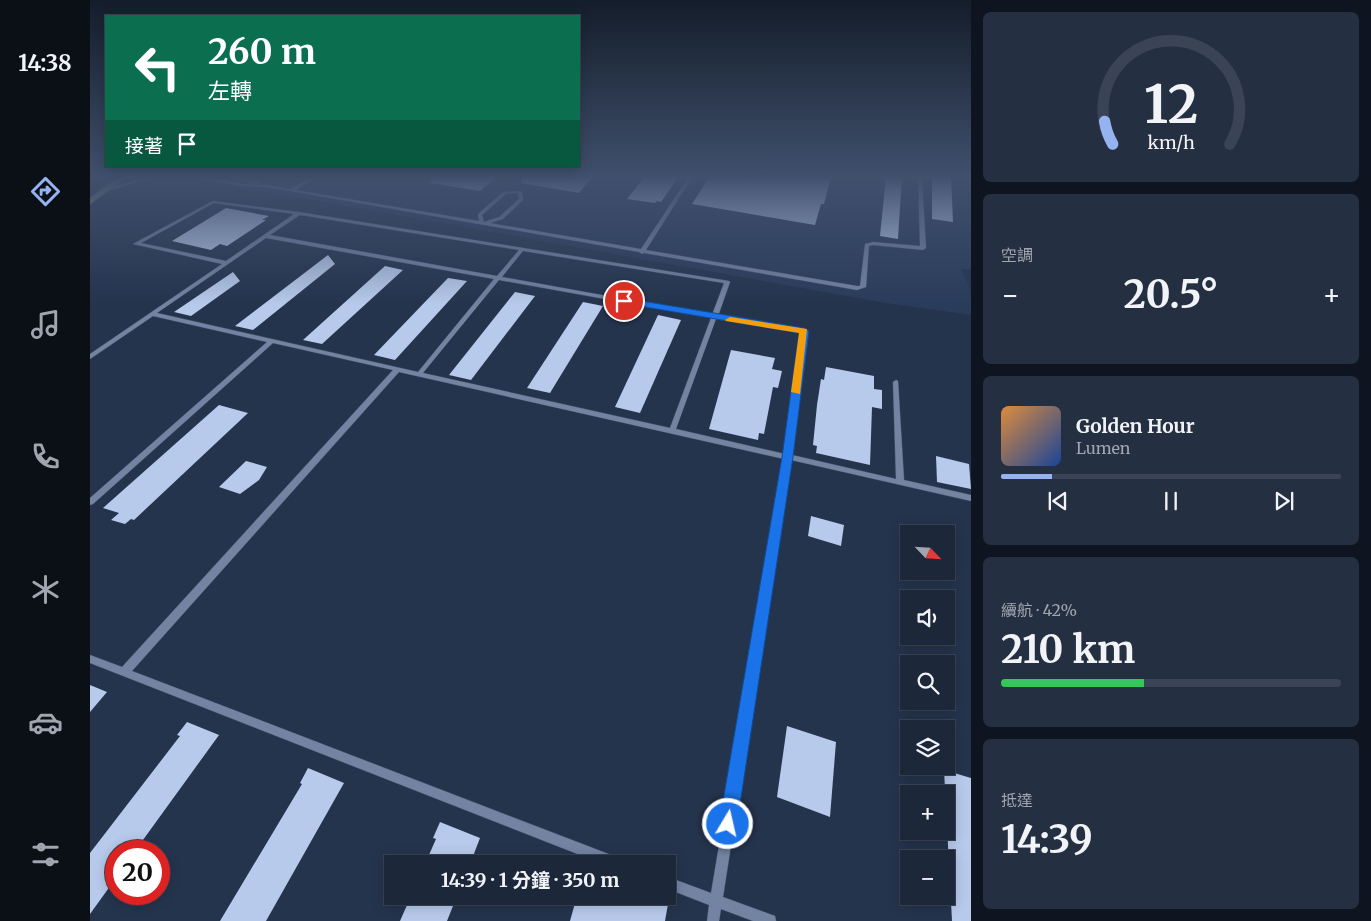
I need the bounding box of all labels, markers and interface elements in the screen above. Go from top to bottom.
text: 260 m [208,30,316,74]
icon: left [125,35,190,100]
text: 14:38 [18,49,72,77]
text: 12 [1144,72,1198,137]
text: 左轉 [208,77,252,105]
icon: arrive [173,130,201,158]
text: km/h [1147,131,1195,154]
text: 接著 [125,134,163,158]
icon: directions [28,174,63,209]
text: 空調 [1001,245,1033,265]
text: 20.5° [1124,271,1218,318]
text: − [1001,277,1020,313]
text: + [1322,277,1341,313]
pin [603,280,645,322]
icon: arrive [610,287,638,315]
icon: music [28,307,63,342]
text: Golden Hour [1076,414,1195,438]
text: Lumen [1076,438,1130,458]
icon: phone [28,439,63,474]
icon: previous [1044,487,1072,515]
icon: pause [1157,487,1185,515]
icon: next [1270,487,1298,515]
north arrow [900,525,955,580]
map controls [900,525,955,905]
icon: climate [28,572,63,607]
button: sound [900,590,955,645]
text: 續航 · 42% [1001,600,1077,620]
text: 210 km [1001,626,1135,673]
button: search [900,655,955,710]
icon: car [28,705,63,740]
button: layers [900,720,955,775]
button: + [900,785,955,840]
text: 抵達 [1001,790,1033,810]
position arrow [701,797,753,849]
text: 14:39 [1001,816,1093,863]
icon: filters [28,837,63,872]
speed limit sign: 20 [105,840,170,905]
button: − [900,850,955,905]
text: 14:39 · 1 分鐘 · 350 m [441,868,619,892]

